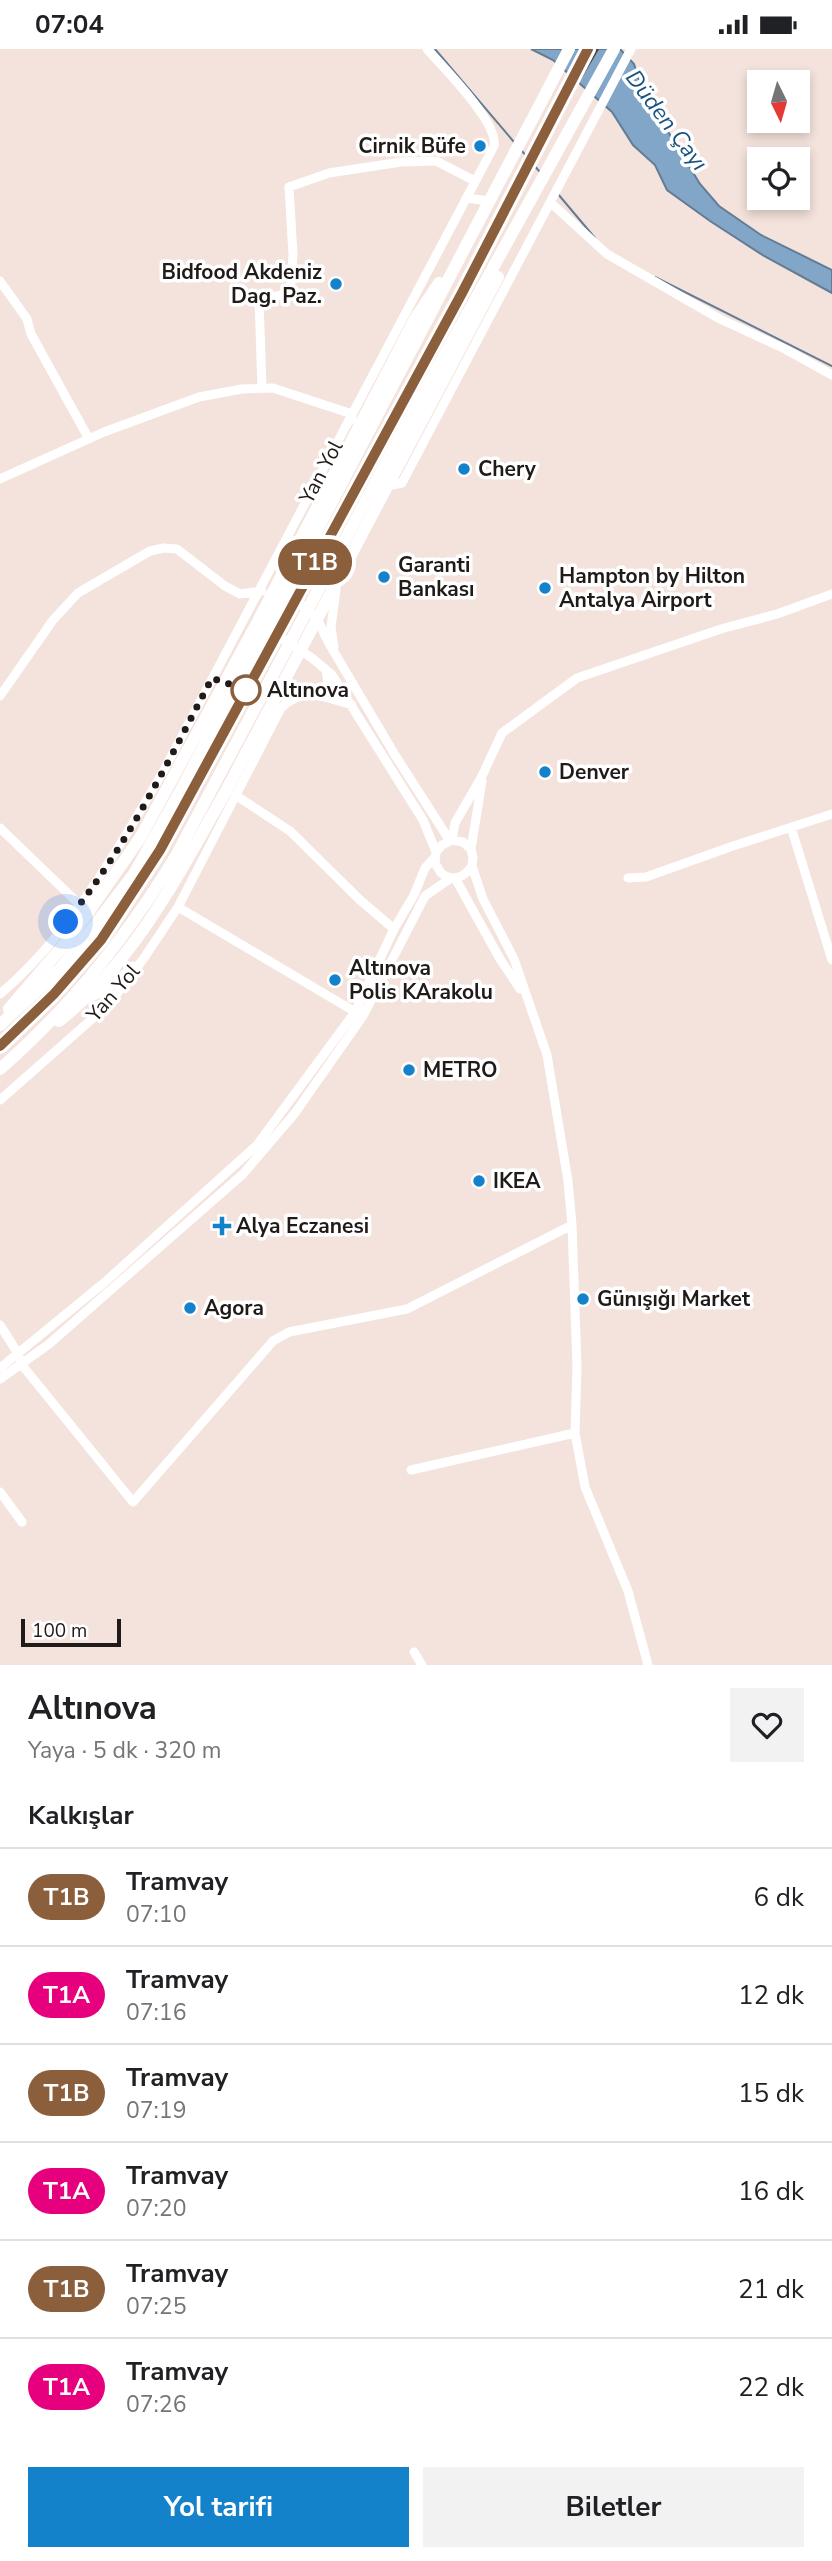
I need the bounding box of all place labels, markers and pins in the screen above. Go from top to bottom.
place label: Cirnik Büfe [358,132,466,160]
marker: Cirnik Büfe [472,138,488,154]
place label: Bidfood Akdeniz Dag. Paz. [162,258,322,310]
marker: Bidfood Akdeniz Dag. Paz. [328,276,344,292]
place label: Chery [478,455,537,483]
marker: Chery [456,461,472,477]
place label: Garanti Bankası [398,551,474,603]
place label: Hampton by Hilton Antalya Airport [559,562,745,614]
marker: Garanti Bankası [376,569,392,585]
marker: Hampton by Hilton Antalya Airport [537,580,553,596]
marker: Altınova [231,675,261,705]
place label: Altınova [267,676,349,704]
place label: Denver [559,758,630,786]
marker: Denver [537,764,553,780]
place label: Altınova Polis KArakolu [349,954,493,1006]
marker: Altınova Polis KArakolu [327,972,343,988]
place label: METRO [423,1056,498,1084]
marker: METRO [401,1062,417,1078]
place label: IKEA [493,1167,541,1195]
marker: IKEA [471,1173,487,1189]
place label: Alya Eczanesi [236,1212,369,1240]
marker: Alya Eczanesi [214,1218,230,1234]
place label: Günışığı Market [597,1285,751,1313]
marker: Günışığı Market [575,1291,591,1307]
place label: Agora [204,1294,264,1322]
marker: Agora [182,1300,198,1316]

